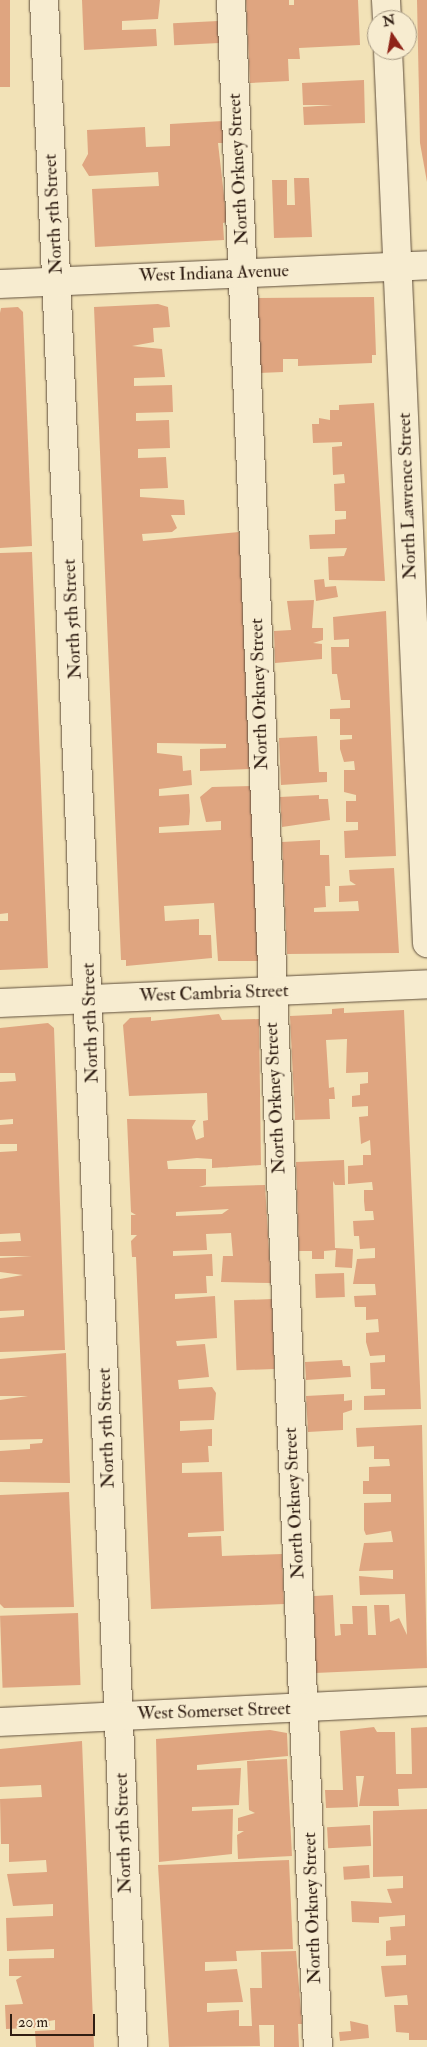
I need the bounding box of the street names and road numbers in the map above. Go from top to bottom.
street label: North Orkney Street [224,93,254,245]
street label: North 5th Street [40,153,68,275]
street label: West Indiana Avenue [139,261,289,287]
street label: North Lawrence Street [394,412,422,580]
street label: North 5th Street [59,558,87,680]
street label: North Orkney Street [247,618,273,770]
street label: North 5th Street [78,962,104,1084]
street label: West Cambria Street [139,981,289,1007]
street label: North Orkney Street [261,1022,291,1174]
street label: North 5th Street [94,1367,120,1489]
street label: North Orkney Street [280,1427,310,1579]
street label: West Somerset Street [137,1699,291,1725]
street label: North 5th Street [111,1772,137,1894]
street label: North Orkney Street [300,1832,326,1984]

